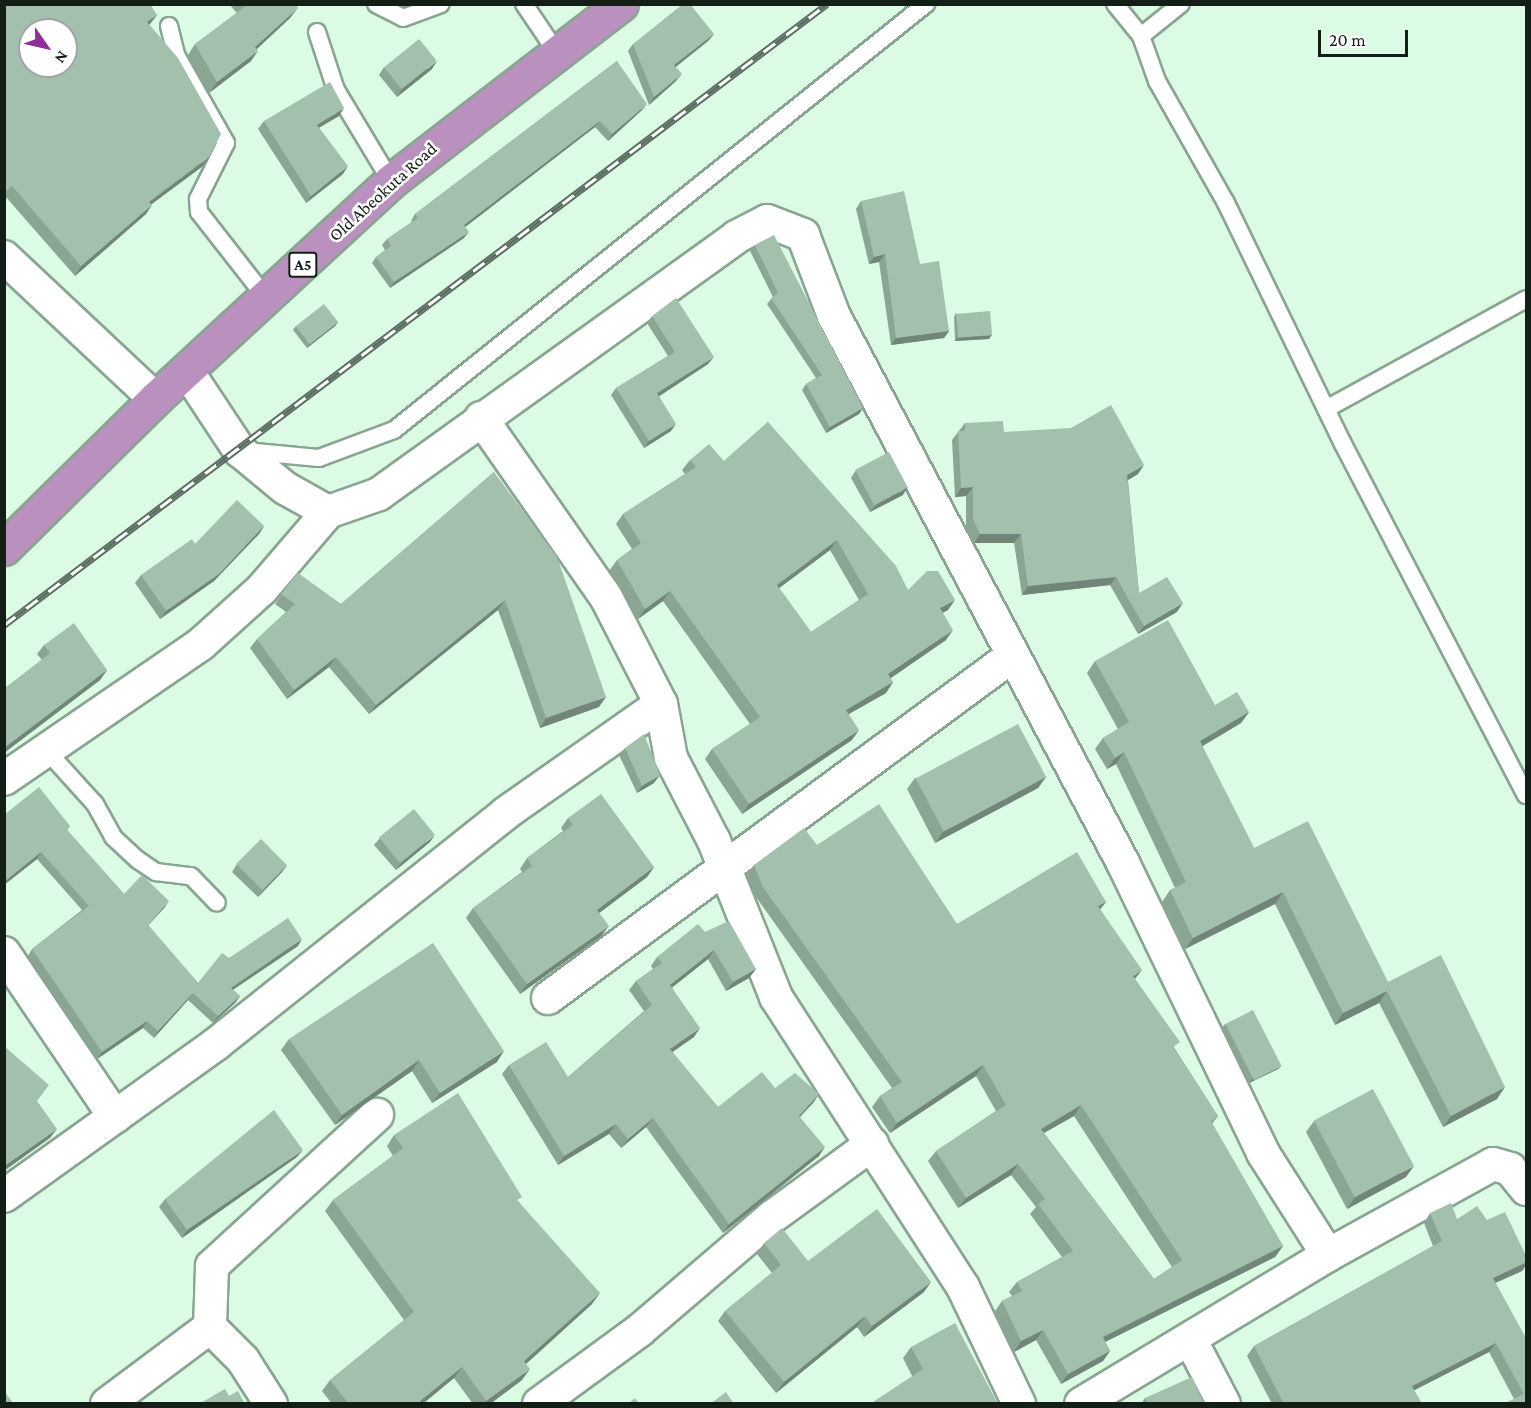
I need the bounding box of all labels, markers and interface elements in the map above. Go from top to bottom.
north arrow [18,18,78,78]
scale bar [1321,18,1411,56]
text: 20 m [1329,30,1366,50]
text: N [52,48,72,67]
street label: Old Abeokuta Road [325,138,441,246]
road number: A5 [288,252,318,278]

